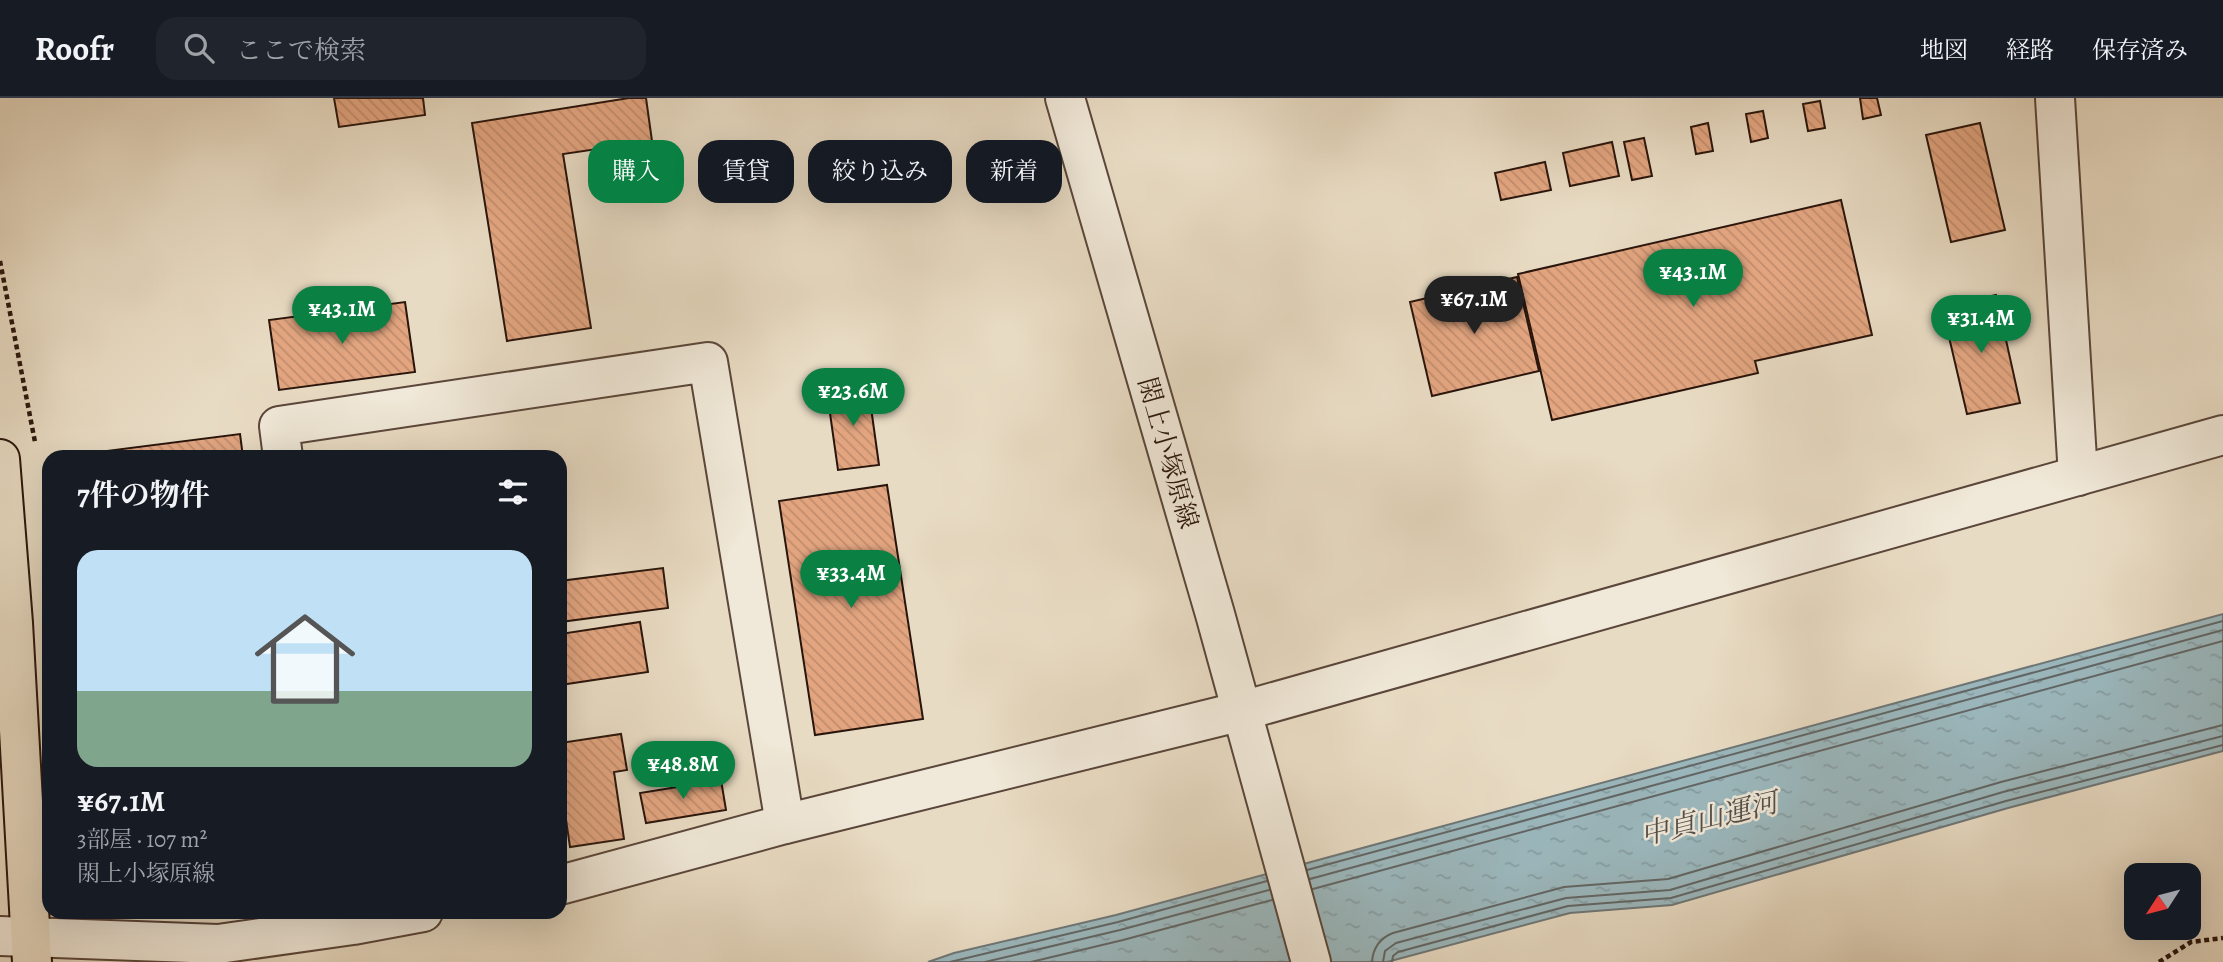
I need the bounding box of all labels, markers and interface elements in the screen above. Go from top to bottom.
search box [156,17,646,80]
text: Roofr [35,26,114,71]
icon: search [180,29,218,67]
text: ここで検索 [236,33,366,68]
text: 地図 [1920,34,1968,66]
text: 経路 [2006,34,2054,66]
text: 保存済み [2092,34,2188,66]
chip: 購入 [588,140,684,203]
chip: 賃貸 [698,140,794,203]
chip: 絞り込み [808,140,952,203]
chip: 新着 [966,140,1062,203]
pin: ¥43.1M [1636,250,1750,309]
text: ¥43.1M [1659,256,1727,287]
pin: ¥67.1M [1417,276,1531,336]
text: ¥67.1M [1440,283,1508,314]
pin: ¥43.1M [285,286,399,346]
text: ¥43.1M [308,293,376,324]
pin: ¥31.4M [1924,296,2038,355]
text: ¥31.4M [1947,302,2015,333]
pin: ¥23.6M [796,368,910,428]
street label: 閖上小塚原線 [1130,373,1206,533]
text: ¥23.6M [818,375,888,406]
icon: filters [494,473,532,511]
text: 7件の物件 [77,475,210,515]
pin: ¥33.4M [794,550,908,610]
text: ¥33.4M [816,557,886,588]
icon: home [242,596,368,722]
pin: ¥48.8M [626,742,740,801]
text: ¥48.8M [647,748,719,779]
text: ¥67.1M [77,781,165,821]
water label: 中貞山運河 [1636,782,1786,854]
text: 3部屋 · 107 m² [77,824,207,855]
text: 閖上小塚原線 [77,858,215,889]
north arrow [2124,863,2202,940]
map controls [2124,863,2201,940]

